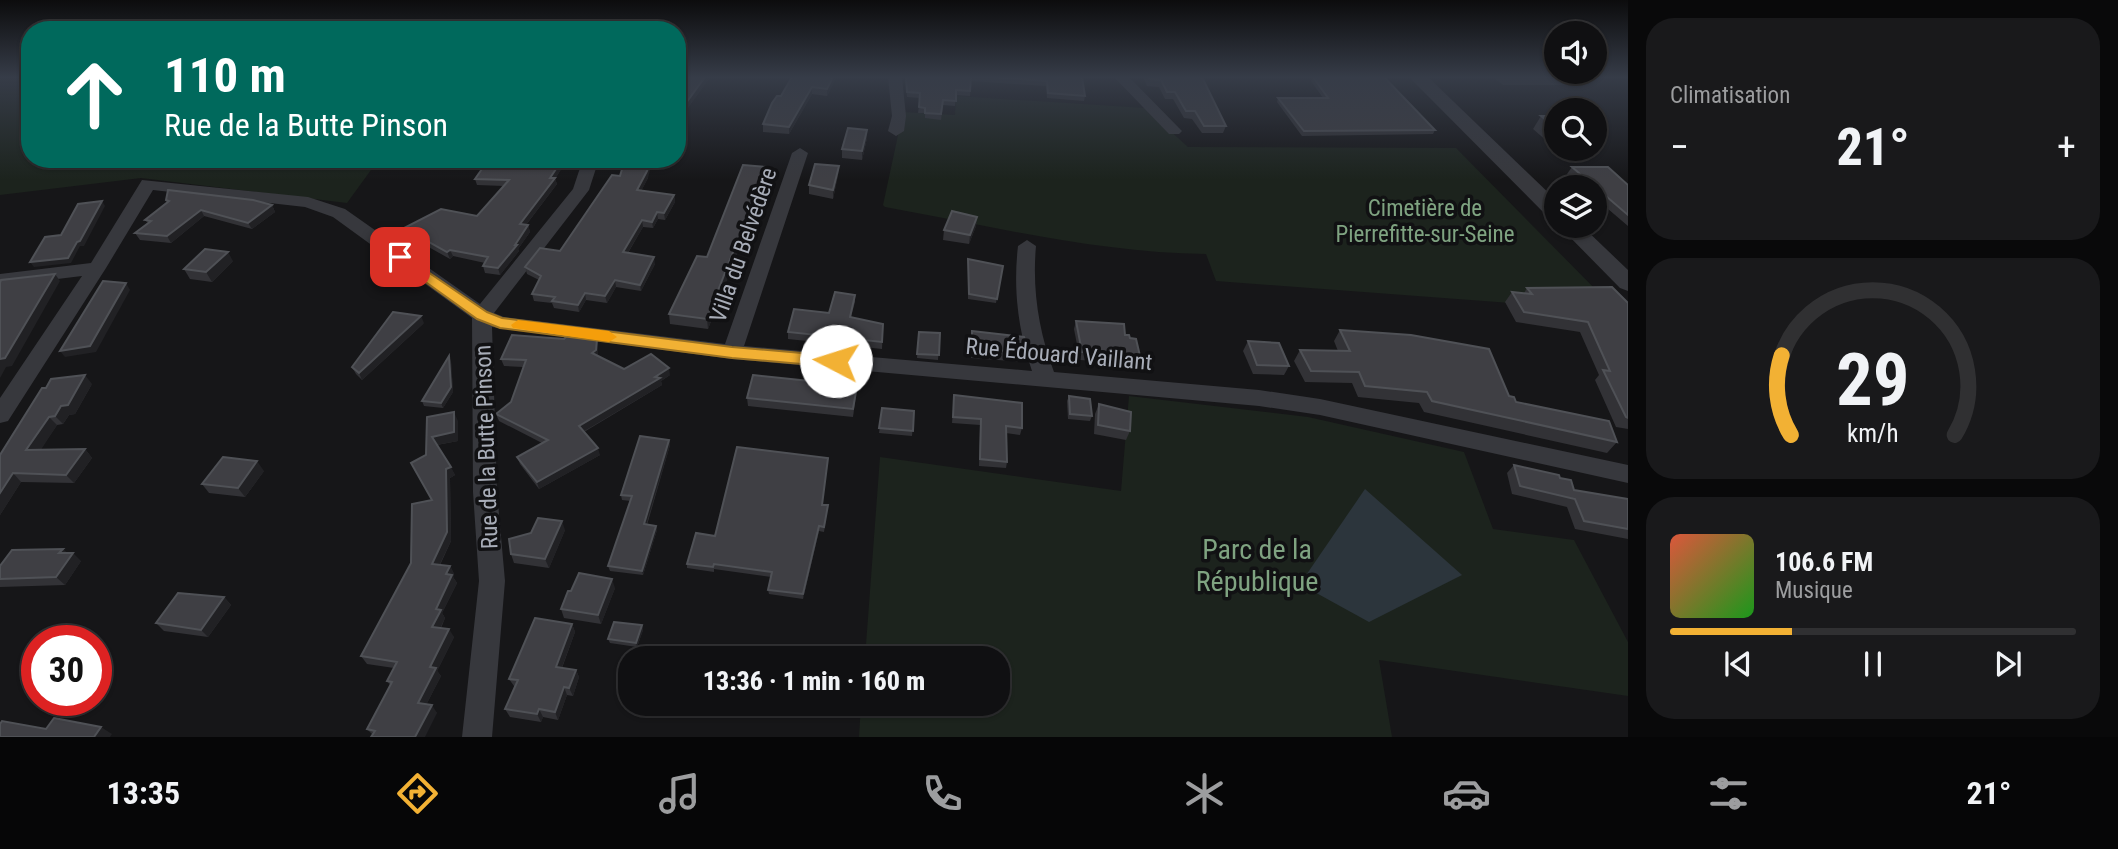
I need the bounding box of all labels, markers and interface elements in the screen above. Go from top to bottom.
map controls [1544,21,1607,238]
button: sound [1544,21,1607,84]
text: 110 m [164,47,286,104]
icon: ahead [49,49,140,140]
text: Climatisation [1670,82,1790,109]
button: search [1544,98,1607,161]
text: Rue de la Butte Pinson [164,106,448,144]
text: 21° [1836,117,1910,178]
text: − [1670,125,1689,169]
text: + [2057,125,2076,169]
street label: Villa du Belvédère [704,164,783,326]
button: layers [1544,175,1607,238]
park label: Cimetière de Pierrefitte-sur-Seine [1336,195,1515,248]
pin [370,227,430,287]
icon: arrive [381,238,419,276]
position arrow [799,324,873,398]
street label: Rue Édouard Vaillant [964,332,1154,376]
text: 29 [1836,337,1910,423]
street label: Rue de la Butte Pinson [469,345,504,549]
text: km/h [1847,418,1899,447]
park label: Parc de la République [1196,533,1318,598]
text: 106.6 FM [1775,547,1873,577]
text: Musique [1775,577,1853,604]
speed limit sign: 30 [21,625,112,716]
icon: previous [1719,645,1757,683]
icon: pause [1854,645,1892,683]
icon: next [1989,645,2027,683]
text: 13:36 · 1 min · 160 m [703,666,925,696]
icon: directions [393,769,442,818]
icon: music [655,769,704,818]
icon: phone [918,769,967,818]
icon: climate [1180,769,1229,818]
icon: car [1442,769,1491,818]
icon: filters [1704,769,1753,818]
text: 13:35 [107,774,180,812]
text: 21° [1967,774,2011,812]

